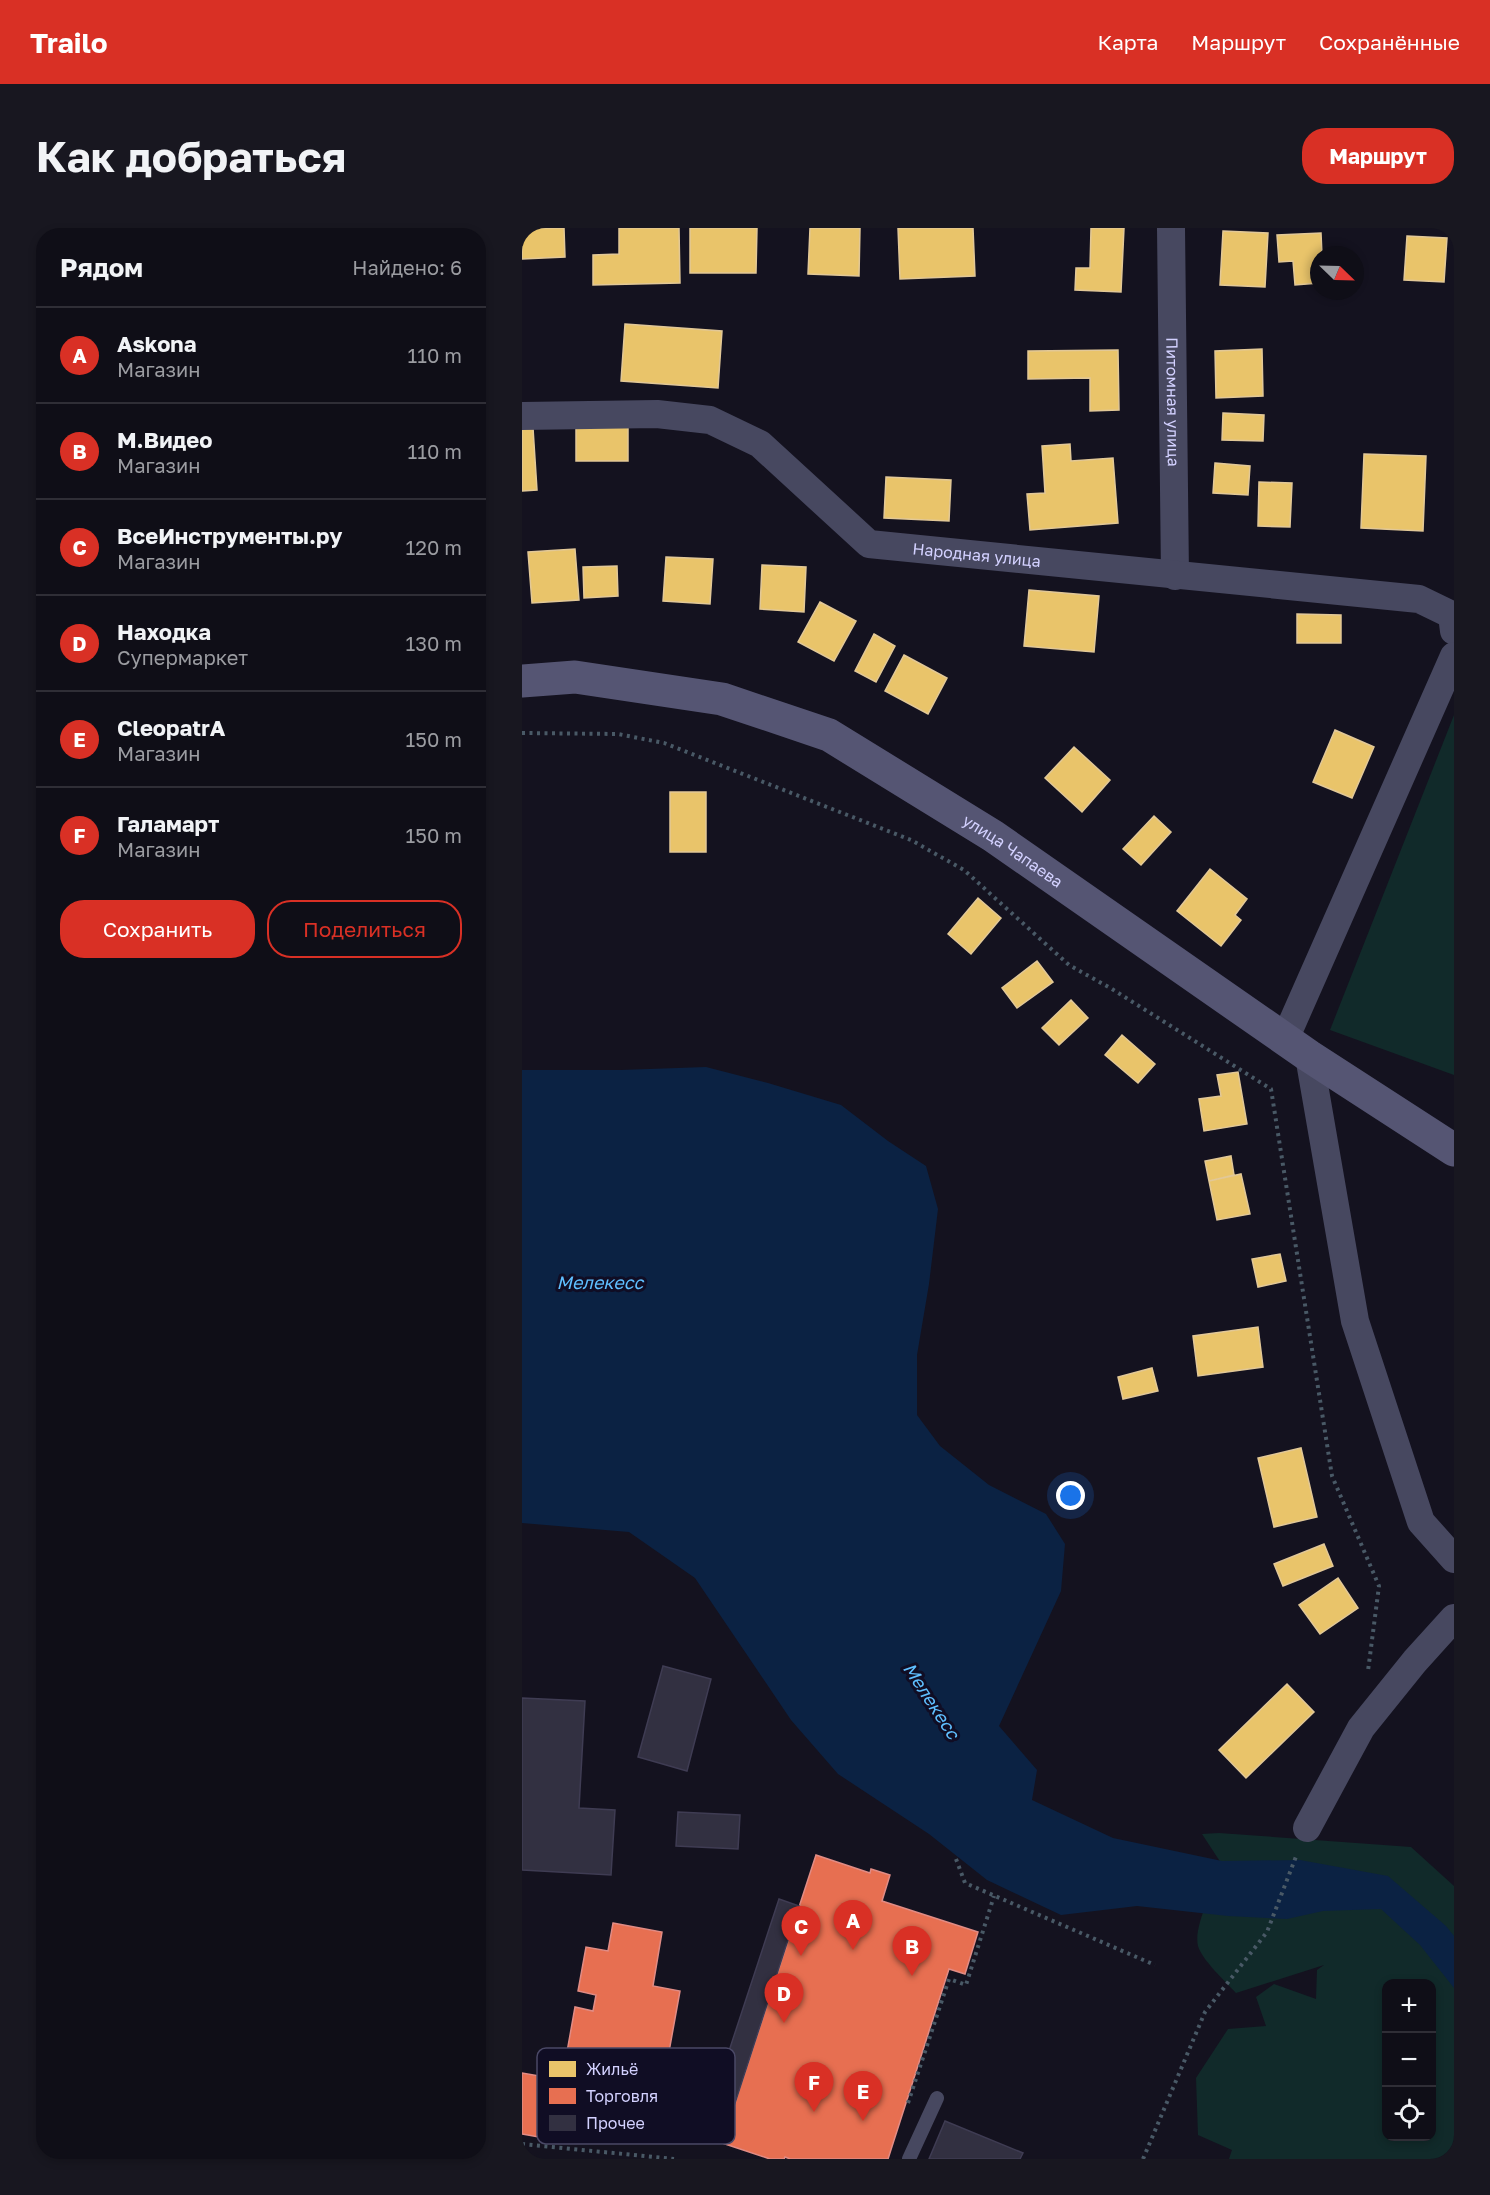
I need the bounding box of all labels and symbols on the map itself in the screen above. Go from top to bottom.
north arrow [1310,246,1364,300]
street label: Питомная улица [1162,337,1184,467]
street label: Народная улица [912,538,1042,571]
street label: улица Чапаева [959,810,1067,892]
water label: Мелекесс [557,1271,645,1293]
your location [1056,1481,1085,1510]
water label: Мелекесс [899,1658,965,1744]
pin: A [834,1900,872,1950]
pin: C [782,1906,820,1956]
pin: B [892,1926,932,1976]
pin: D [764,1974,804,2023]
legend [537,2048,735,2144]
text: Жильё [586,2059,638,2079]
pin: F [794,2062,834,2112]
pin: E [844,2072,882,2121]
text: Торговля [586,2086,658,2106]
text: Прочее [586,2113,645,2133]

